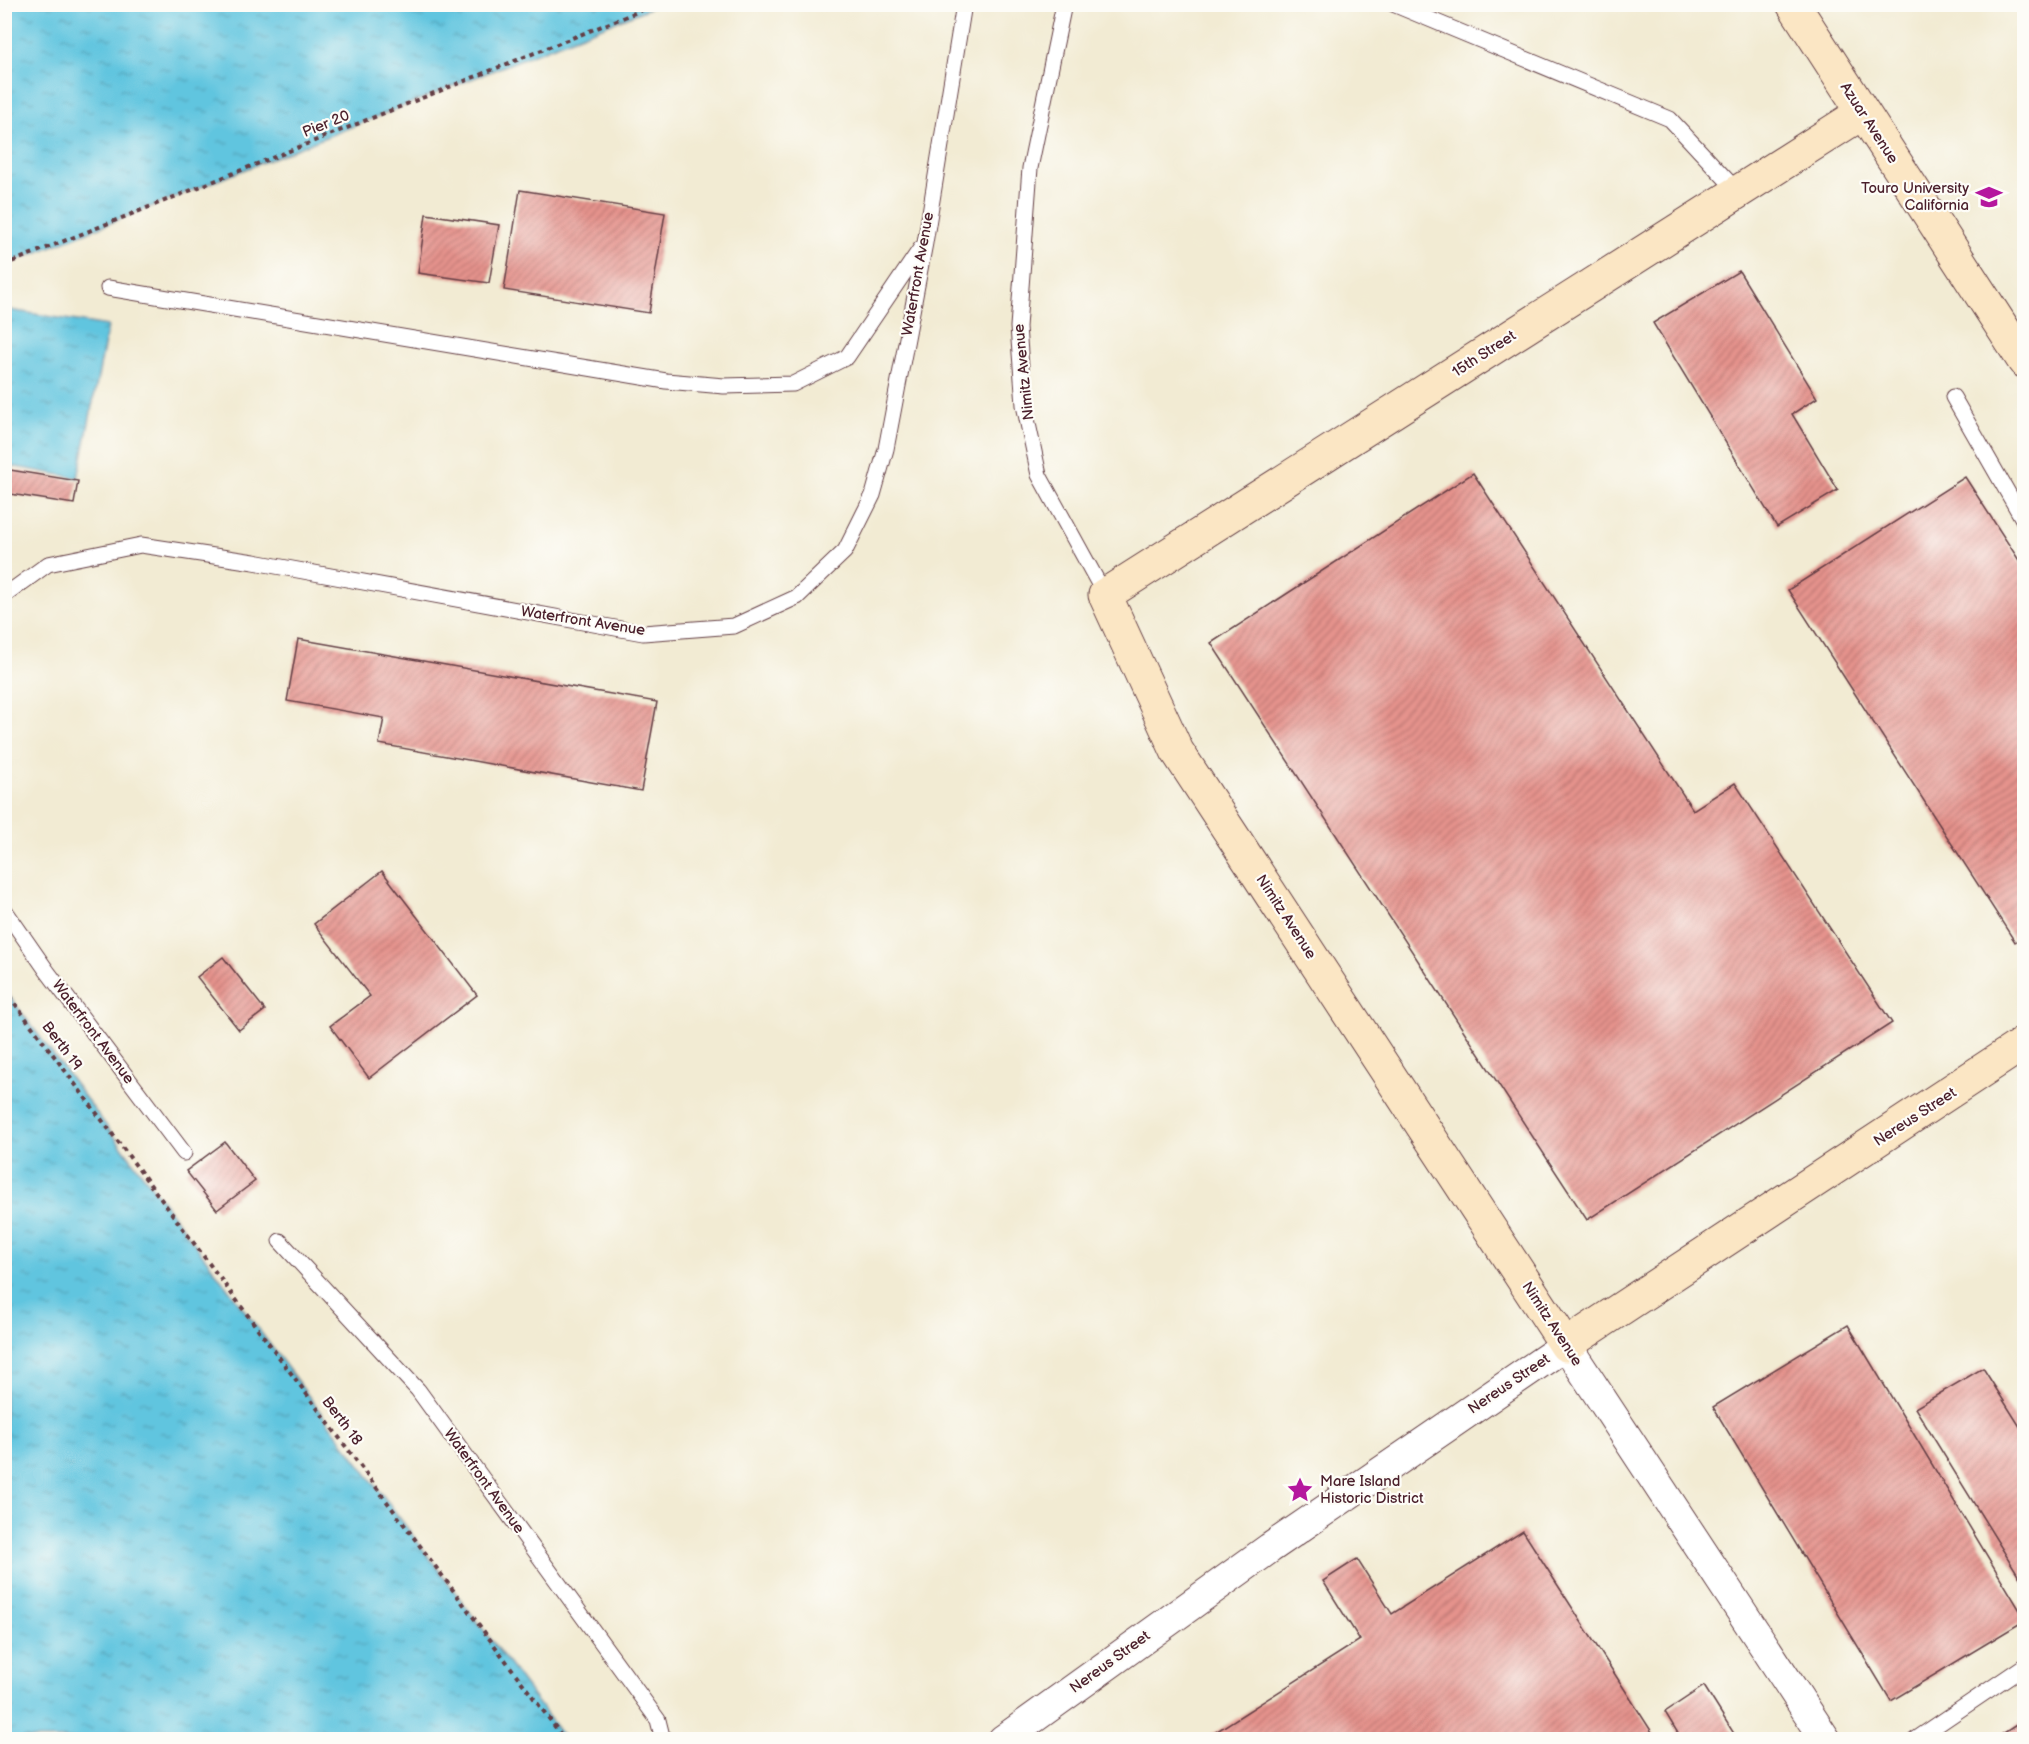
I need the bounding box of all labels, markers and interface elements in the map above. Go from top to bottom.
street label: Azuar Avenue [1836,79,1902,167]
street label: Pier 20 [300,106,352,142]
place label: Touro University California [1861,179,1969,215]
school or university icon: Touro University California [1974,182,2004,212]
street label: Waterfront Avenue [898,210,938,337]
street label: Nimitz Avenue [1009,323,1039,421]
street label: 15th Street [1449,326,1520,382]
street label: Waterfront Avenue [520,602,647,640]
street label: Nimitz Avenue [1252,871,1320,963]
street label: Waterfront Avenue [48,976,138,1088]
street label: Berth 19 [38,1018,86,1074]
street label: Nereus Street [1870,1083,1960,1151]
street label: Nimitz Avenue [1518,1278,1586,1370]
street label: Nereus Street [1464,1349,1554,1418]
street label: Berth 18 [317,1393,367,1449]
street label: Waterfront Avenue [439,1425,529,1537]
place label: Mare Island Historic District [1320,1472,1424,1508]
place icon: Mare Island Historic District [1285,1475,1315,1505]
street label: Nereus Street [1066,1626,1154,1698]

